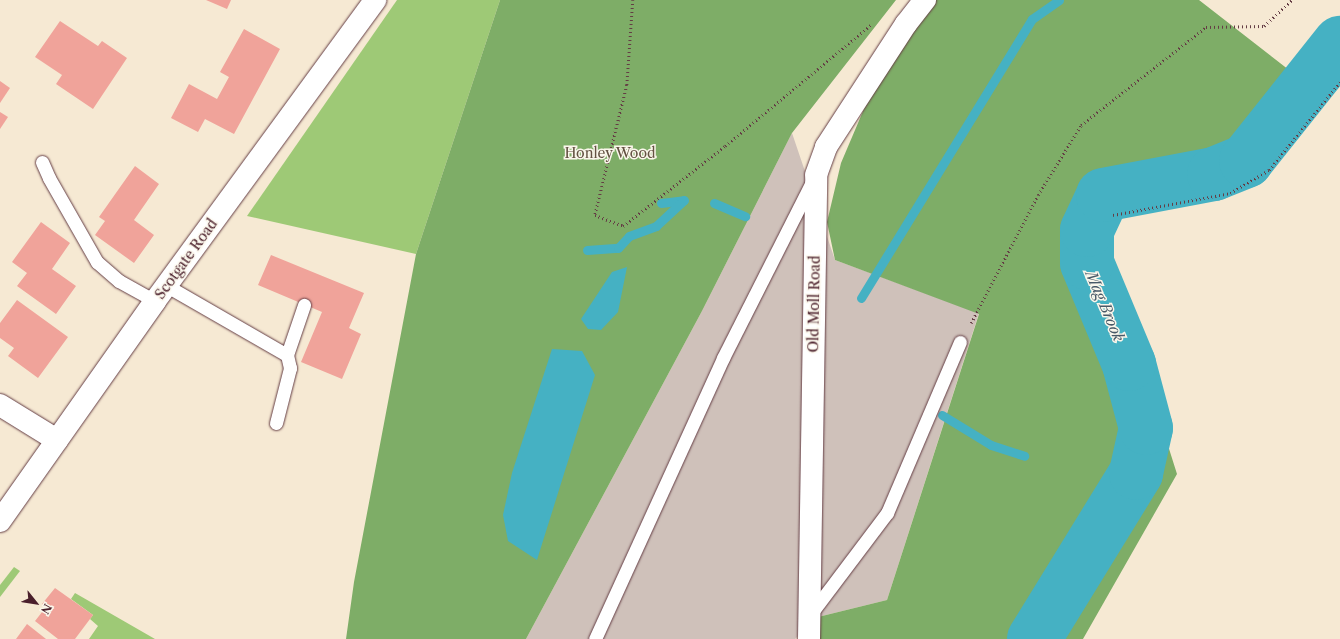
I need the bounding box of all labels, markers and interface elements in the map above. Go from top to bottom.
park label: Honley Wood [564,145,656,161]
street label: Scotgate Road [151,216,221,302]
street label: Old Moll Road [805,255,823,353]
water label: Mag Brook [1082,268,1128,344]
north arrow [16,583,56,623]
text: N [38,601,55,617]

